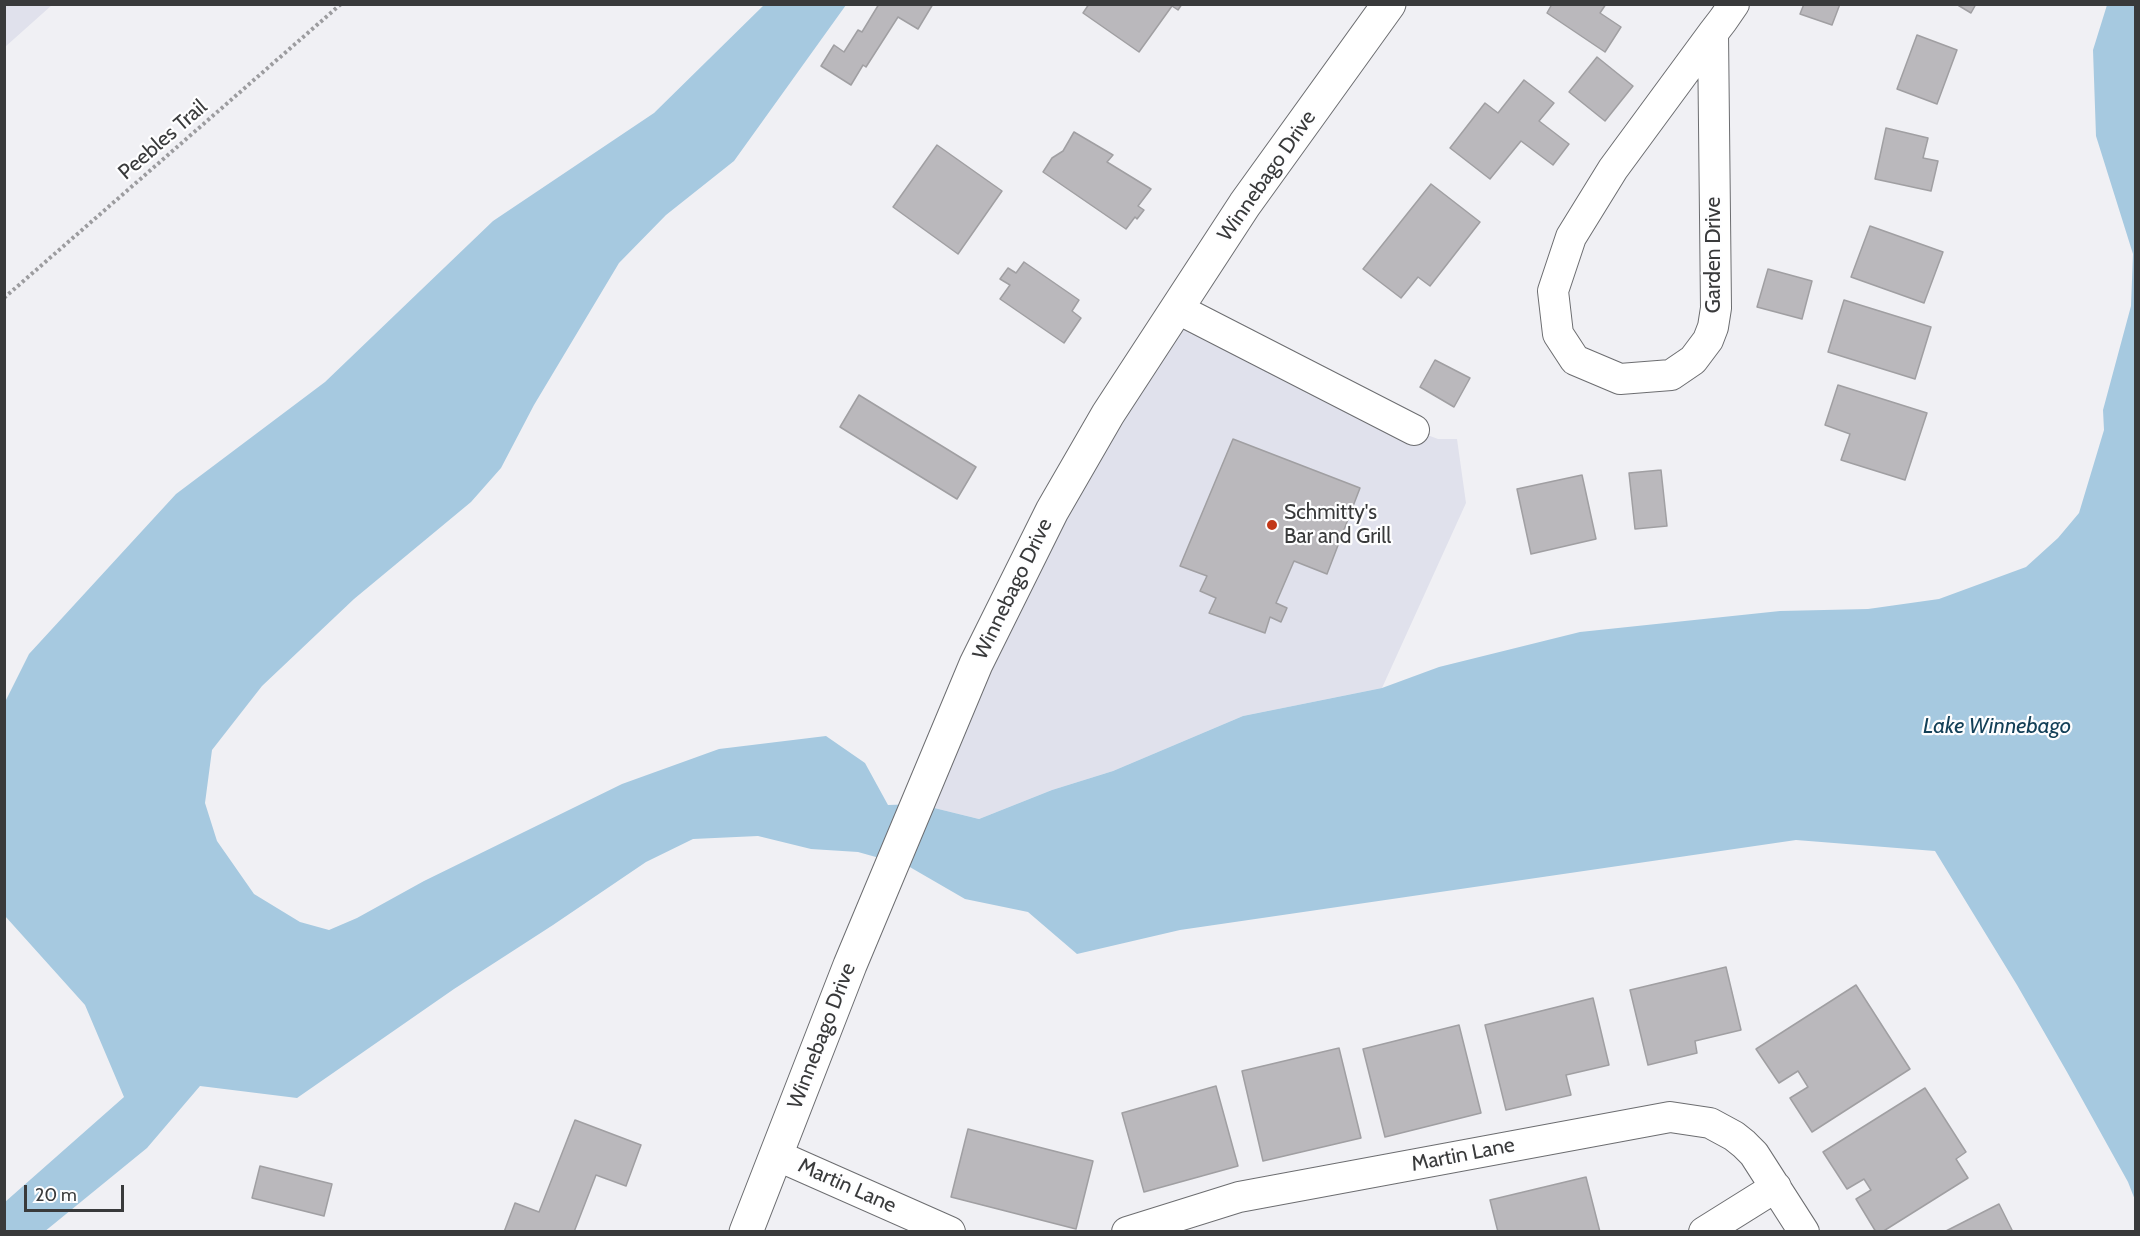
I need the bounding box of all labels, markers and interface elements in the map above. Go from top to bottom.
street label: Peebles Trail [114,95,212,185]
street label: Winnebago Drive [1213,106,1321,246]
street label: Garden Drive [1701,197,1727,313]
place label: Schmitty's Bar and Grill [1284,500,1391,550]
street label: Winnebago Drive [968,514,1058,664]
marker: Schmitty's Bar and Grill [1265,518,1279,532]
water label: Lake Winnebago [1923,714,2071,740]
street label: Winnebago Drive [783,960,861,1112]
street label: Martin Lane [1409,1133,1517,1177]
street label: Martin Lane [794,1153,900,1219]
scale bar [27,1173,128,1211]
text: 20 m [35,1184,77,1206]

